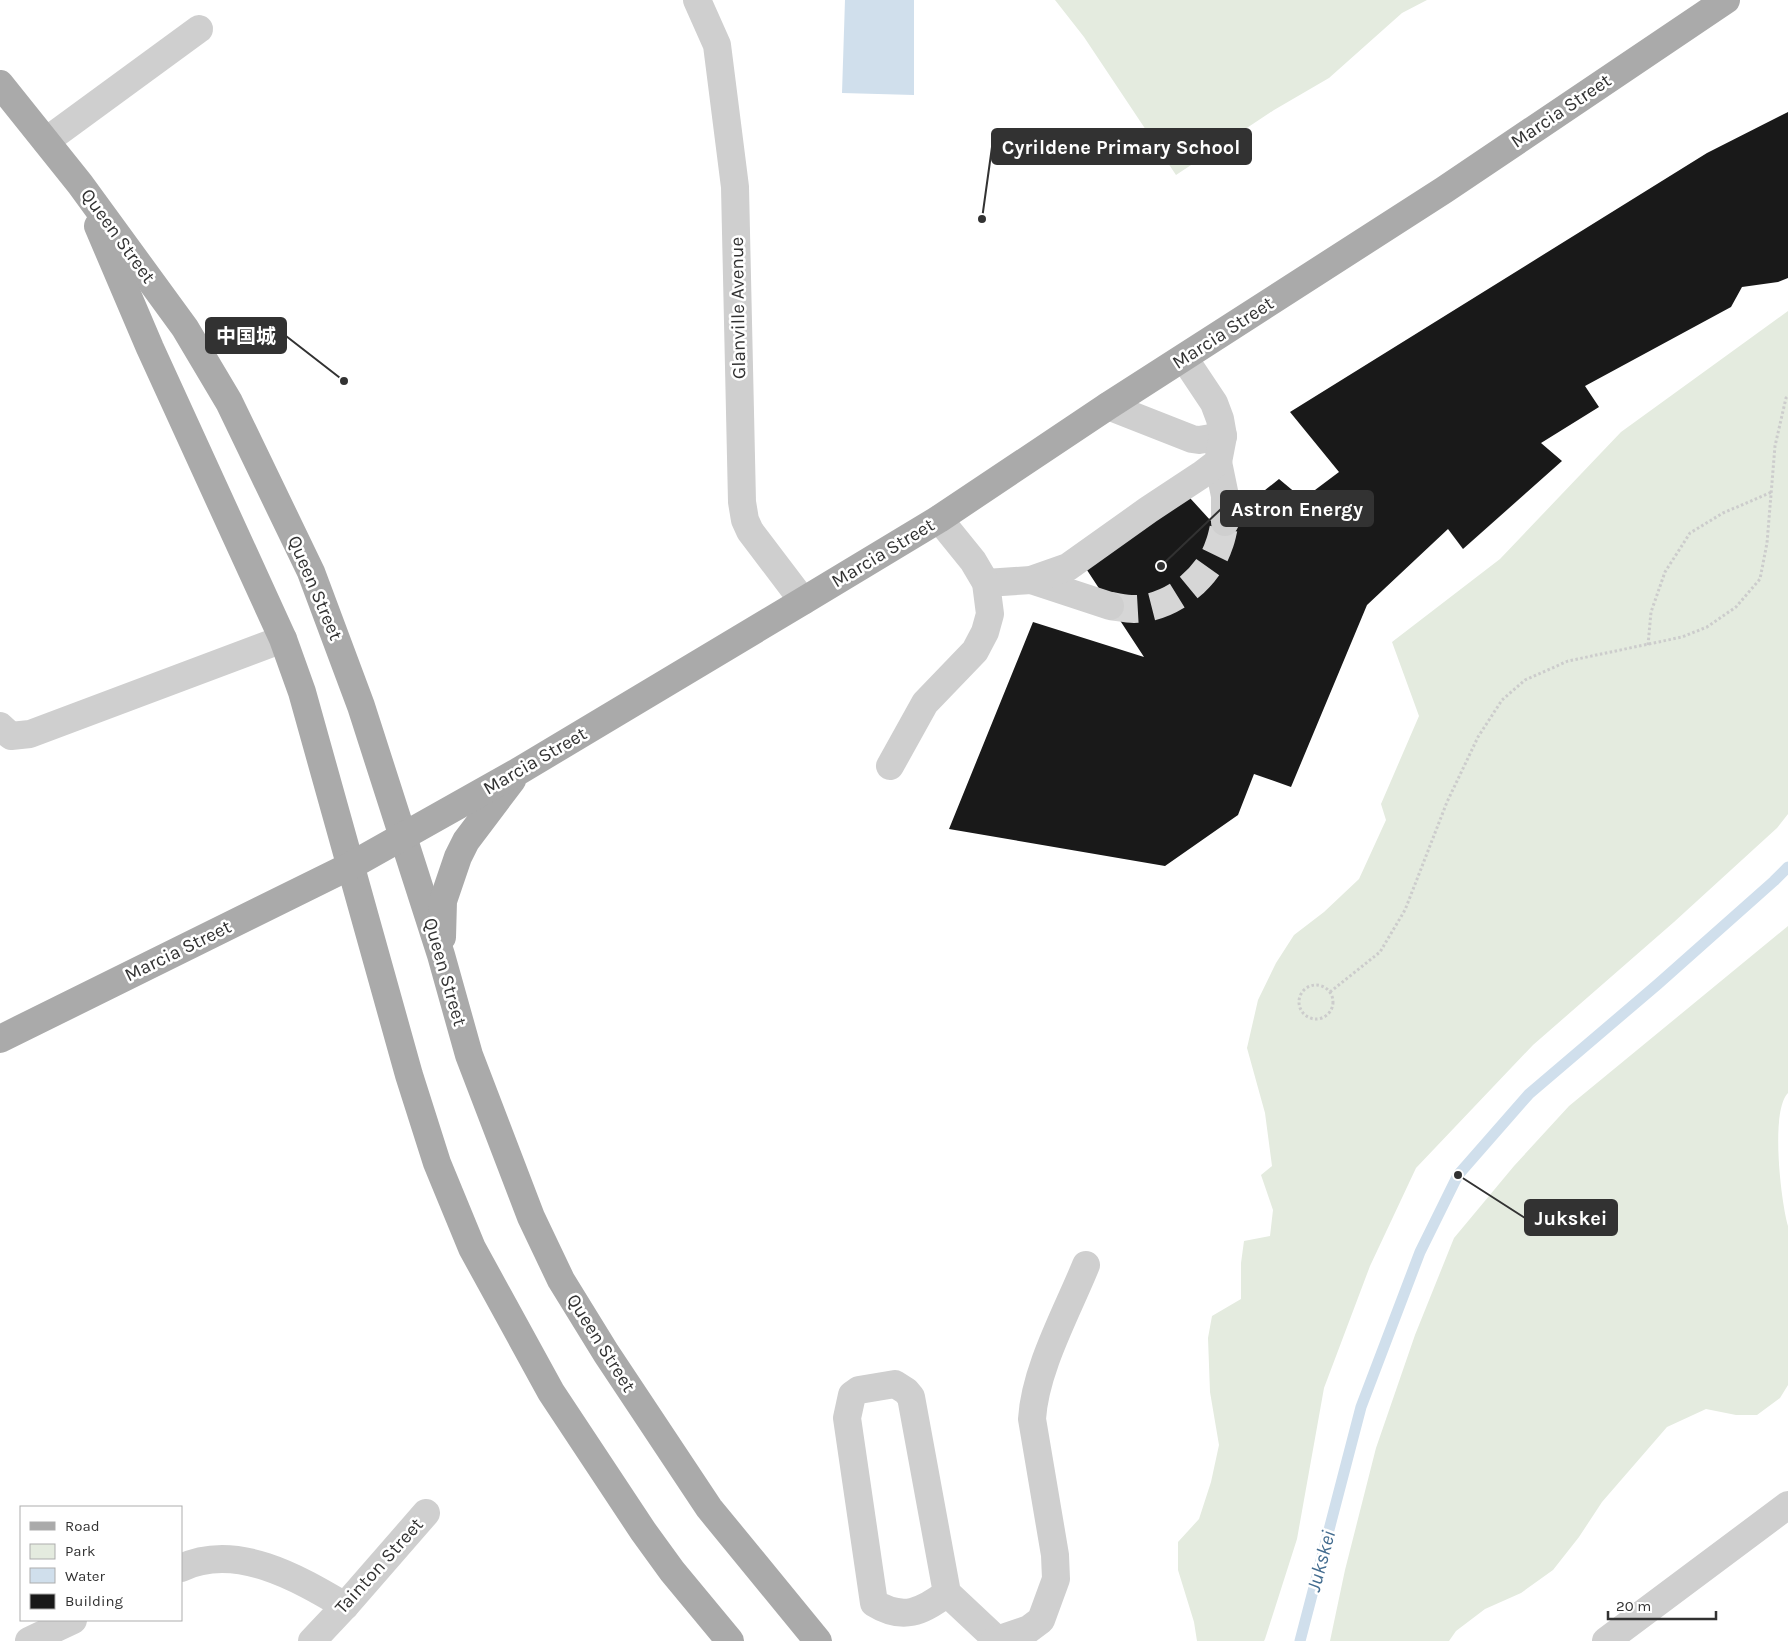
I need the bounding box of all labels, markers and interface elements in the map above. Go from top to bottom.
street label: Marcia Street [1507,69,1615,153]
callout: Cyrildene Primary School [992,129,1251,164]
text: Cyrildene Primary School [1002,136,1240,159]
street label: Queen Street [76,184,160,288]
street label: Glanville Avenue [726,237,750,379]
street label: Marcia Street [1168,292,1278,374]
callout: 中国城 [206,318,286,353]
text: 中国城 [216,325,276,348]
callout: Astron Energy [1221,491,1373,526]
text: Astron Energy [1231,498,1363,521]
street label: Marcia Street [828,514,938,592]
street label: Queen Street [283,532,347,644]
street label: Marcia Street [479,722,591,800]
street label: Queen Street [419,915,471,1029]
street label: Marcia Street [121,916,235,986]
callout: Jukskei [1525,1200,1617,1235]
text: Jukskei [1535,1207,1607,1230]
street label: Queen Street [562,1290,640,1396]
legend [20,1506,182,1621]
street label: Tainton Street [330,1514,428,1618]
text: Road [65,1517,100,1535]
water label: Jukskei [1302,1528,1340,1594]
text: Park [65,1542,95,1560]
text: Water [65,1567,106,1585]
scale bar [1608,1588,1716,1620]
text: Building [65,1592,123,1610]
text: 20 m [1616,1597,1651,1615]

